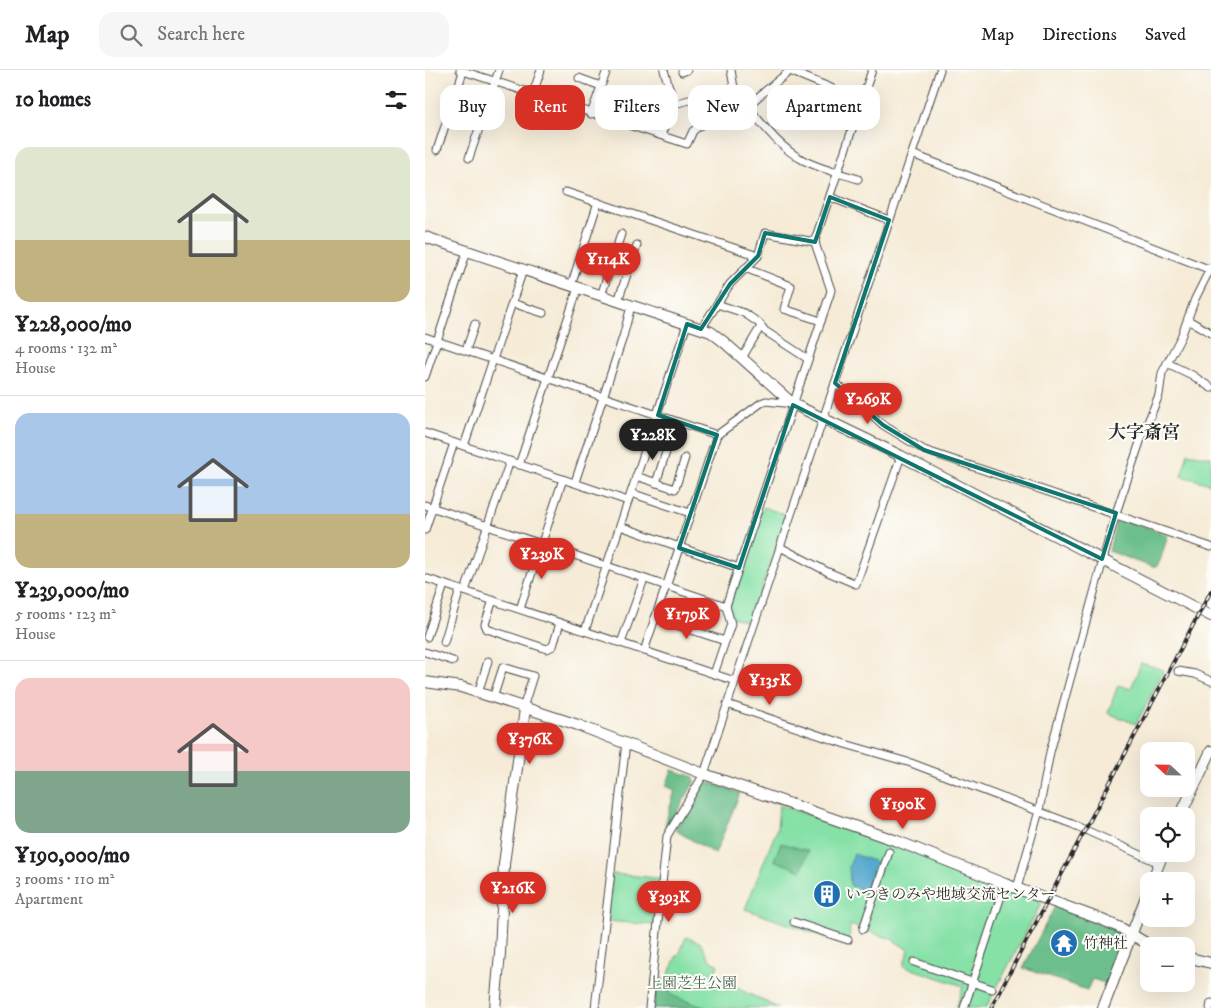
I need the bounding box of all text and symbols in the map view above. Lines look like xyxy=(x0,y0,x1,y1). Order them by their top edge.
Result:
search box xyxy=(99,12,449,57)
text: Map xyxy=(25,20,69,50)
icon: search xyxy=(117,21,145,49)
text: Search here xyxy=(157,23,245,46)
text: Map xyxy=(981,24,1014,46)
text: Directions xyxy=(1042,24,1117,46)
text: Saved xyxy=(1145,24,1186,46)
chip: Buy xyxy=(440,85,505,130)
chip: Rent xyxy=(515,85,585,130)
chip: Filters xyxy=(595,85,678,130)
chip: New xyxy=(688,85,757,130)
chip: Apartment xyxy=(767,85,880,130)
icon: filters xyxy=(382,86,410,114)
text: 10 homes xyxy=(15,87,91,113)
icon: home xyxy=(168,180,258,270)
pin: ¥114K xyxy=(573,242,643,285)
text: ¥114K xyxy=(587,249,629,269)
text: ¥228,000/mo xyxy=(15,312,131,338)
text: 4 rooms · 132 m² xyxy=(15,338,117,358)
text: House xyxy=(15,358,56,378)
pin: ¥269K xyxy=(833,382,903,425)
text: ¥269K xyxy=(845,389,891,409)
pin: ¥228K xyxy=(618,418,688,461)
district label: 大字斎宮 xyxy=(1108,422,1180,444)
text: ¥228K xyxy=(630,425,676,445)
icon: home xyxy=(168,445,258,535)
pin: ¥239K xyxy=(507,538,577,580)
text: ¥239K xyxy=(520,544,564,564)
text: ¥239,000/mo xyxy=(15,578,129,604)
pin: ¥179K xyxy=(652,598,722,640)
text: 5 rooms · 123 m² xyxy=(15,604,116,624)
text: ¥179K xyxy=(665,604,709,624)
text: House xyxy=(15,624,56,644)
pin: ¥135K xyxy=(735,664,805,706)
text: ¥135K xyxy=(749,670,791,690)
icon: home xyxy=(168,710,258,800)
pin: ¥376K xyxy=(495,722,565,765)
text: ¥376K xyxy=(508,729,552,749)
north arrow xyxy=(1140,742,1195,798)
map controls xyxy=(1140,742,1195,992)
pin: ¥190K xyxy=(868,788,938,830)
text: ¥190K xyxy=(881,794,925,814)
button: locate xyxy=(1140,807,1195,862)
text: ¥190,000/mo xyxy=(15,843,130,869)
text: 3 rooms · 110 m² xyxy=(15,869,114,889)
pin: ¥216K xyxy=(478,872,548,914)
button: + xyxy=(1140,872,1195,927)
text: ¥216K xyxy=(491,878,535,898)
building icon: いつきのみや地域交流センター xyxy=(812,879,842,909)
pin: ¥393K xyxy=(634,880,704,923)
place label: いつきのみや地域交流センター xyxy=(846,885,1055,904)
text: ¥393K xyxy=(648,887,690,907)
text: Apartment xyxy=(15,889,83,909)
temple icon: 竹神社 xyxy=(1049,928,1079,958)
place label: 竹神社 xyxy=(1083,934,1128,953)
button: − xyxy=(1140,937,1195,992)
park label: 上園芝生公園 xyxy=(647,974,737,993)

